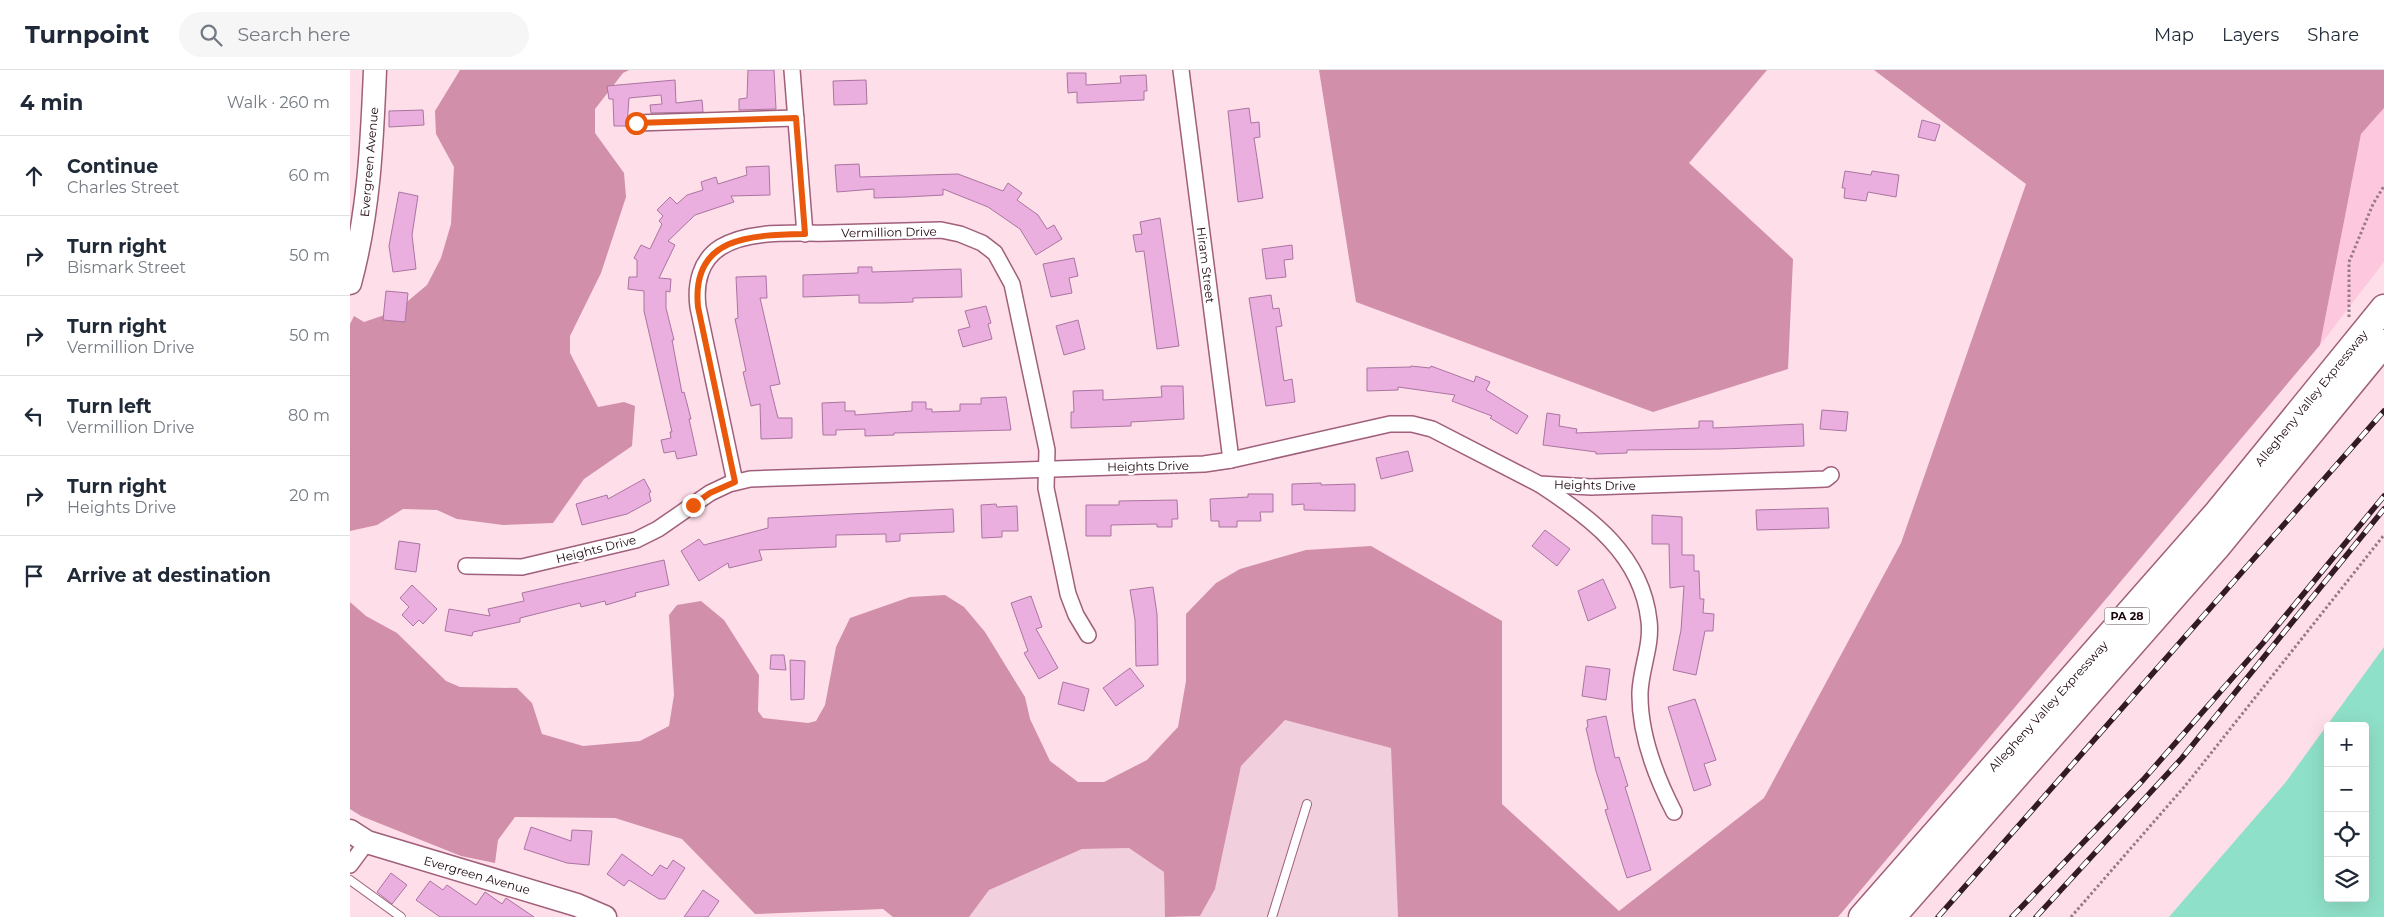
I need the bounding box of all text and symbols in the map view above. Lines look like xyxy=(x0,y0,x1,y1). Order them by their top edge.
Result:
search box xyxy=(179,12,529,57)
text: Turnpoint xyxy=(25,20,149,49)
icon: search xyxy=(197,21,225,49)
text: Search here xyxy=(237,23,350,46)
text: Map xyxy=(2154,24,2194,46)
text: Layers xyxy=(2222,24,2279,46)
text: Share xyxy=(2307,24,2359,46)
text: 4 min xyxy=(20,90,83,115)
text: Walk · 260 m xyxy=(227,93,330,112)
street label: Evergreen Avenue xyxy=(357,107,381,217)
route start xyxy=(625,112,648,135)
text: Continue xyxy=(67,155,158,178)
icon: ahead xyxy=(20,162,48,190)
text: 60 m xyxy=(288,166,330,185)
text: Charles Street xyxy=(67,178,179,197)
street label: Vermillion Drive xyxy=(841,224,937,240)
street label: Hiram Street xyxy=(1194,226,1218,304)
text: Turn right xyxy=(67,235,167,258)
icon: right xyxy=(20,242,48,270)
text: 50 m xyxy=(289,246,330,265)
text: Bismark Street xyxy=(67,258,186,277)
text: Turn right xyxy=(67,315,167,338)
icon: right xyxy=(20,322,48,350)
text: 50 m xyxy=(289,326,330,345)
street label: Allegheny Valley Expressway xyxy=(2251,326,2371,469)
text: Vermillion Drive xyxy=(67,338,194,357)
text: Turn left xyxy=(67,395,152,418)
icon: left xyxy=(20,402,48,430)
text: 80 m xyxy=(288,406,330,425)
text: Vermillion Drive xyxy=(67,418,194,437)
street label: Heights Drive xyxy=(1107,458,1189,474)
text: Turn right xyxy=(67,475,167,498)
street label: Heights Drive xyxy=(1554,477,1636,493)
icon: right xyxy=(20,482,48,510)
text: 20 m xyxy=(289,486,330,505)
route end xyxy=(682,494,705,517)
text: Heights Drive xyxy=(67,498,176,517)
street label: Heights Drive xyxy=(554,532,638,566)
icon: arrive xyxy=(20,562,48,590)
text: Arrive at destination xyxy=(67,564,271,587)
road number: PA 28 xyxy=(2104,608,2150,624)
street label: Allegheny Valley Expressway xyxy=(1985,637,2111,775)
map controls xyxy=(2324,722,2369,902)
button: + xyxy=(2324,722,2369,767)
button: − xyxy=(2324,767,2369,812)
button: locate xyxy=(2324,812,2369,857)
street label: Evergreen Avenue xyxy=(422,853,532,897)
button: layers xyxy=(2324,857,2369,902)

